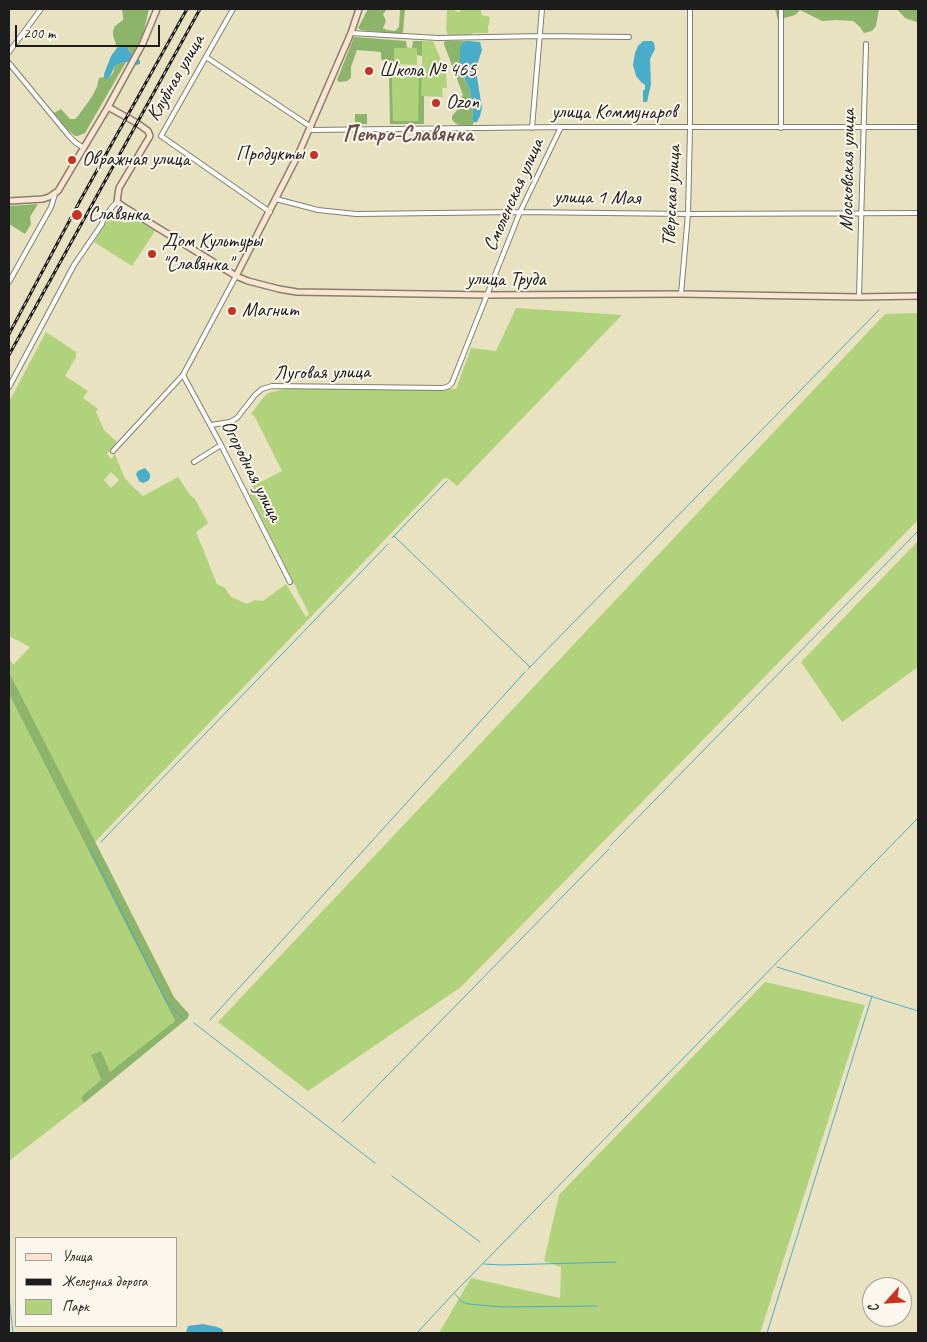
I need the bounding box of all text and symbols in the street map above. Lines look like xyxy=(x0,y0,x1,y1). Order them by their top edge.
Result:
scale bar xyxy=(18,15,162,47)
text: 200 m xyxy=(23,24,55,43)
street label: Клубная улица xyxy=(142,31,210,125)
place label: Школа № 465 xyxy=(379,59,476,83)
marker: Школа № 465 xyxy=(363,65,375,77)
place label: Ozon xyxy=(446,91,479,115)
marker: Ozon xyxy=(430,97,442,109)
street label: улица Коммунаров xyxy=(551,101,677,125)
street label: Московская улица xyxy=(835,109,861,231)
district label: Петро-Славянка xyxy=(343,122,473,148)
street label: Смоленская улица xyxy=(479,135,549,255)
place label: Продукты xyxy=(236,143,304,167)
street label: Тверская улица xyxy=(657,145,687,247)
place label: Овражная улица xyxy=(82,148,190,172)
marker: Продукты xyxy=(308,149,320,161)
marker: Овражная улица xyxy=(66,154,78,166)
street label: улица 1 Мая xyxy=(554,185,640,211)
place label: Славянка xyxy=(88,203,149,227)
marker: Славянка xyxy=(70,208,84,222)
place label: Дом Культуры "Славянка" xyxy=(162,230,262,277)
marker: Дом Культуры "Славянка" xyxy=(146,248,158,260)
street label: улица Труда xyxy=(467,268,545,292)
place label: Магнит xyxy=(242,299,299,323)
marker: Магнит xyxy=(226,305,238,317)
street label: Луговая улица xyxy=(274,360,370,386)
street label: Огородная улица xyxy=(215,416,287,526)
legend xyxy=(15,1237,178,1327)
text: Улица xyxy=(62,1247,92,1266)
text: Железная дорога xyxy=(62,1272,147,1291)
north arrow xyxy=(862,1277,912,1327)
text: Парк xyxy=(62,1297,89,1316)
text: С xyxy=(865,1302,883,1315)

